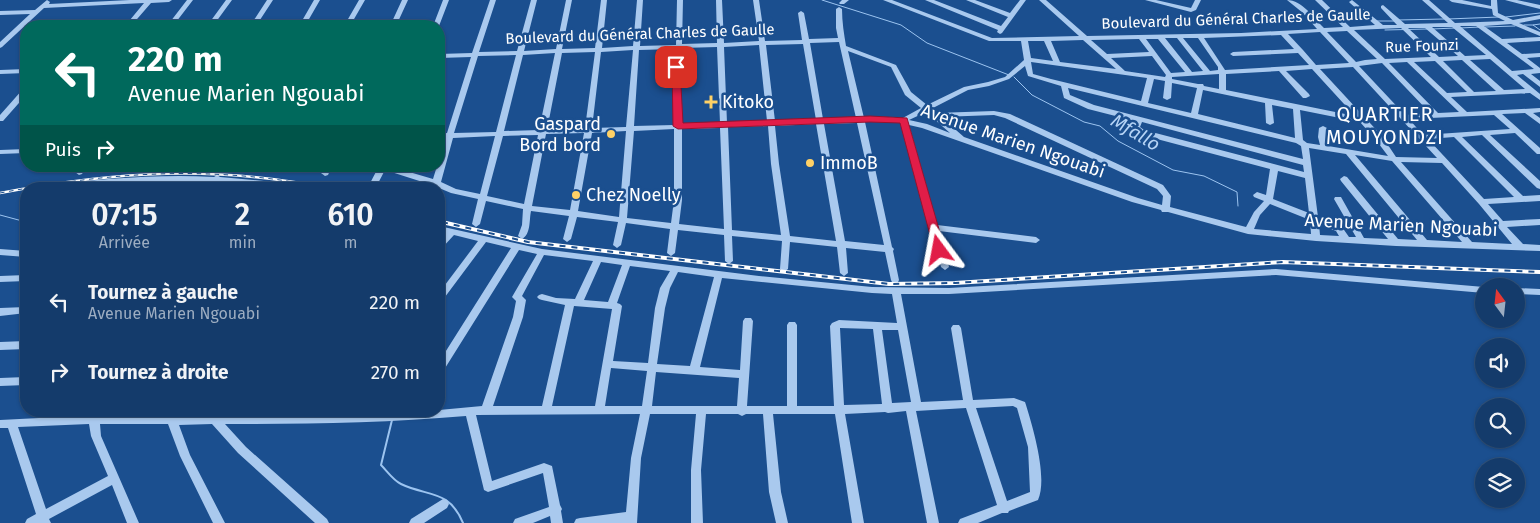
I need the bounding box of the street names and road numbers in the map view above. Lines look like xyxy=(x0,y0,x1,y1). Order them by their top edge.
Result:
street label: Boulevard du Général Charles de Gaulle xyxy=(1101,5,1371,33)
street label: Boulevard du Général Charles de Gaulle xyxy=(505,20,775,48)
street label: Rue Founzi xyxy=(1385,36,1459,56)
street label: Avenue Marien Ngouabi xyxy=(918,99,1108,183)
street label: Avenue Marien Ngouabi xyxy=(1304,209,1498,241)

